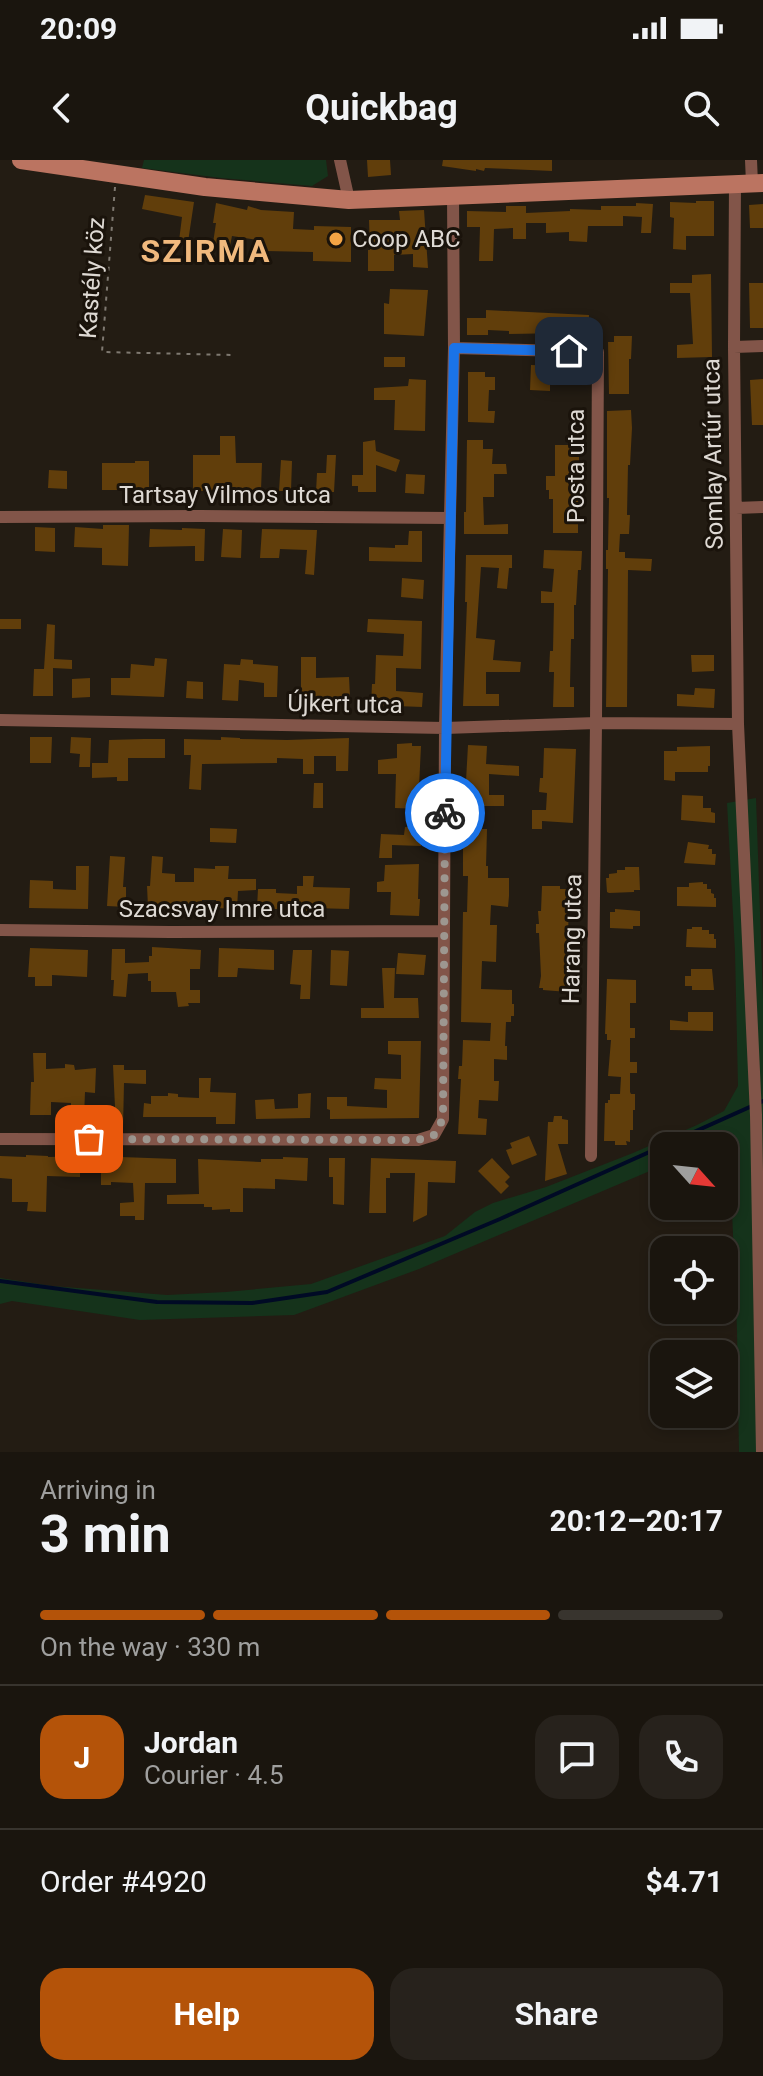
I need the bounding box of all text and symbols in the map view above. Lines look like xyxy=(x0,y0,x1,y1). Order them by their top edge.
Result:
text: 20:09 xyxy=(40,11,117,46)
icon: back xyxy=(40,86,84,130)
icon: search xyxy=(679,86,723,130)
text: Quickbag xyxy=(305,87,458,129)
street label: Kastély köz xyxy=(74,216,110,340)
place label: Coop ABC xyxy=(352,225,461,253)
marker: Coop ABC xyxy=(327,230,345,248)
district label: SZIRMA xyxy=(141,232,271,270)
pin xyxy=(535,317,603,385)
icon: home xyxy=(547,329,591,373)
street label: Somlay Artúr utca xyxy=(697,358,729,550)
street label: Posta utca xyxy=(562,409,590,523)
street label: Tartsay Vilmos utca xyxy=(119,481,331,509)
street label: Újkert utca xyxy=(287,689,403,719)
courier xyxy=(405,773,485,853)
icon: bike xyxy=(423,791,467,835)
street label: Harang utca xyxy=(557,874,587,1004)
street label: Szacsvay Imre utca xyxy=(119,895,325,923)
pin xyxy=(55,1105,123,1173)
icon: bag xyxy=(67,1117,111,1161)
north arrow xyxy=(650,1132,738,1220)
map controls xyxy=(650,1132,738,1428)
button: locate xyxy=(650,1236,738,1324)
button: layers xyxy=(650,1340,738,1428)
text: Arriving in xyxy=(40,1475,156,1505)
text: 20:12–20:17 xyxy=(549,1503,723,1538)
text: 3 min xyxy=(40,1504,171,1565)
text: On the way · 330 m xyxy=(40,1632,260,1662)
button: chat xyxy=(535,1715,619,1799)
button: phone xyxy=(639,1715,723,1799)
text: Jordan xyxy=(144,1725,238,1760)
text: J xyxy=(74,1740,90,1775)
text: Courier · 4.5 xyxy=(144,1760,284,1790)
text: Order #4920 xyxy=(40,1864,207,1899)
text: $4.71 xyxy=(645,1864,723,1899)
button: Help xyxy=(40,1968,374,2060)
button: Share xyxy=(390,1968,723,2060)

